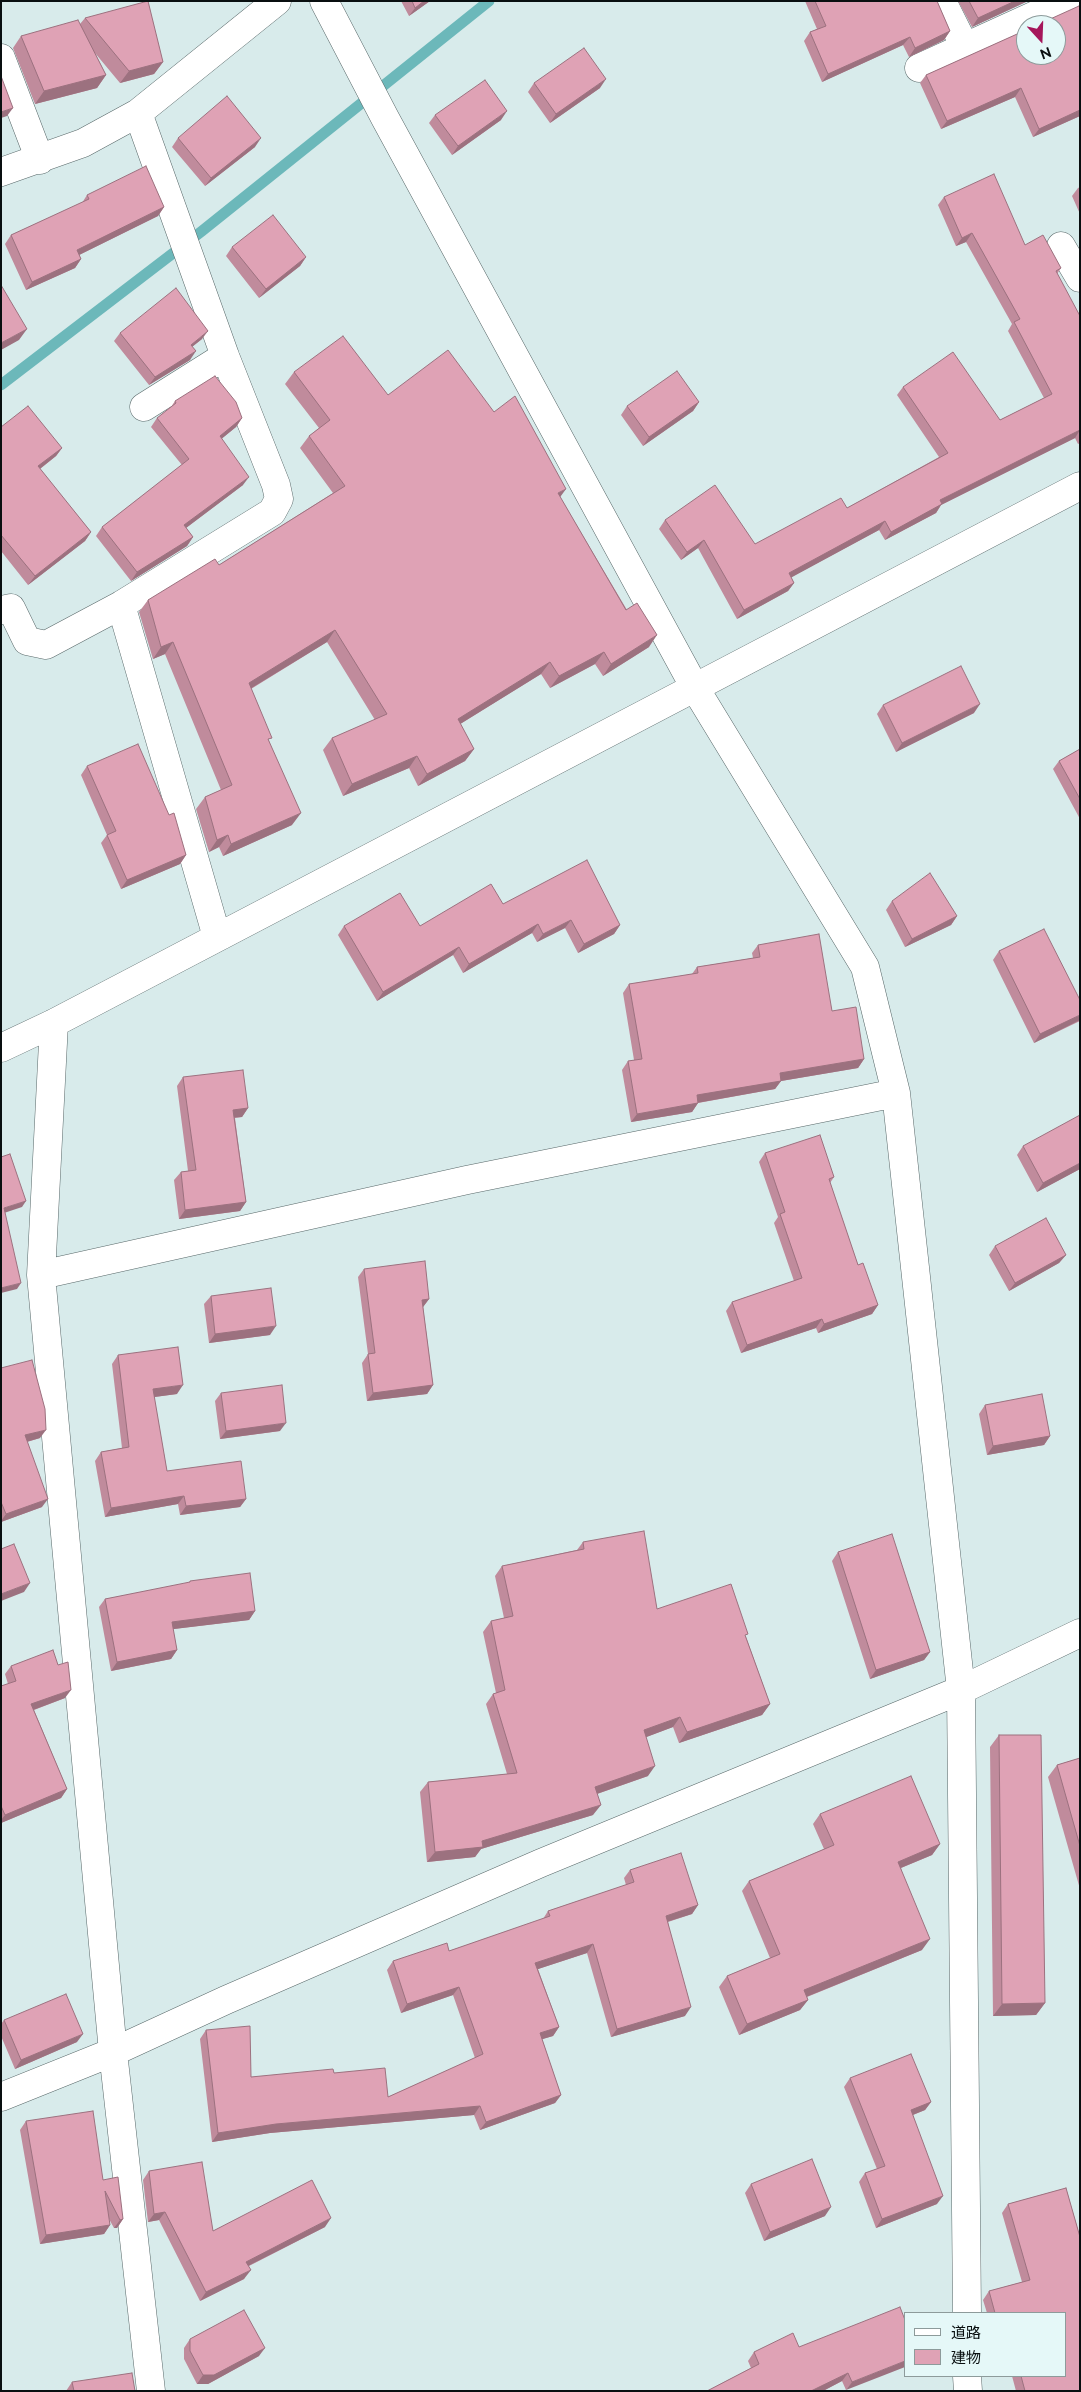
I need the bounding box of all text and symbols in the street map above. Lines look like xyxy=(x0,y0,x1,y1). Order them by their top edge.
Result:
north arrow xyxy=(1016,15,1066,65)
text: N xyxy=(1038,44,1054,63)
legend xyxy=(904,2312,1066,2377)
text: 道路 xyxy=(951,2324,981,2342)
text: 建物 xyxy=(951,2349,981,2367)

